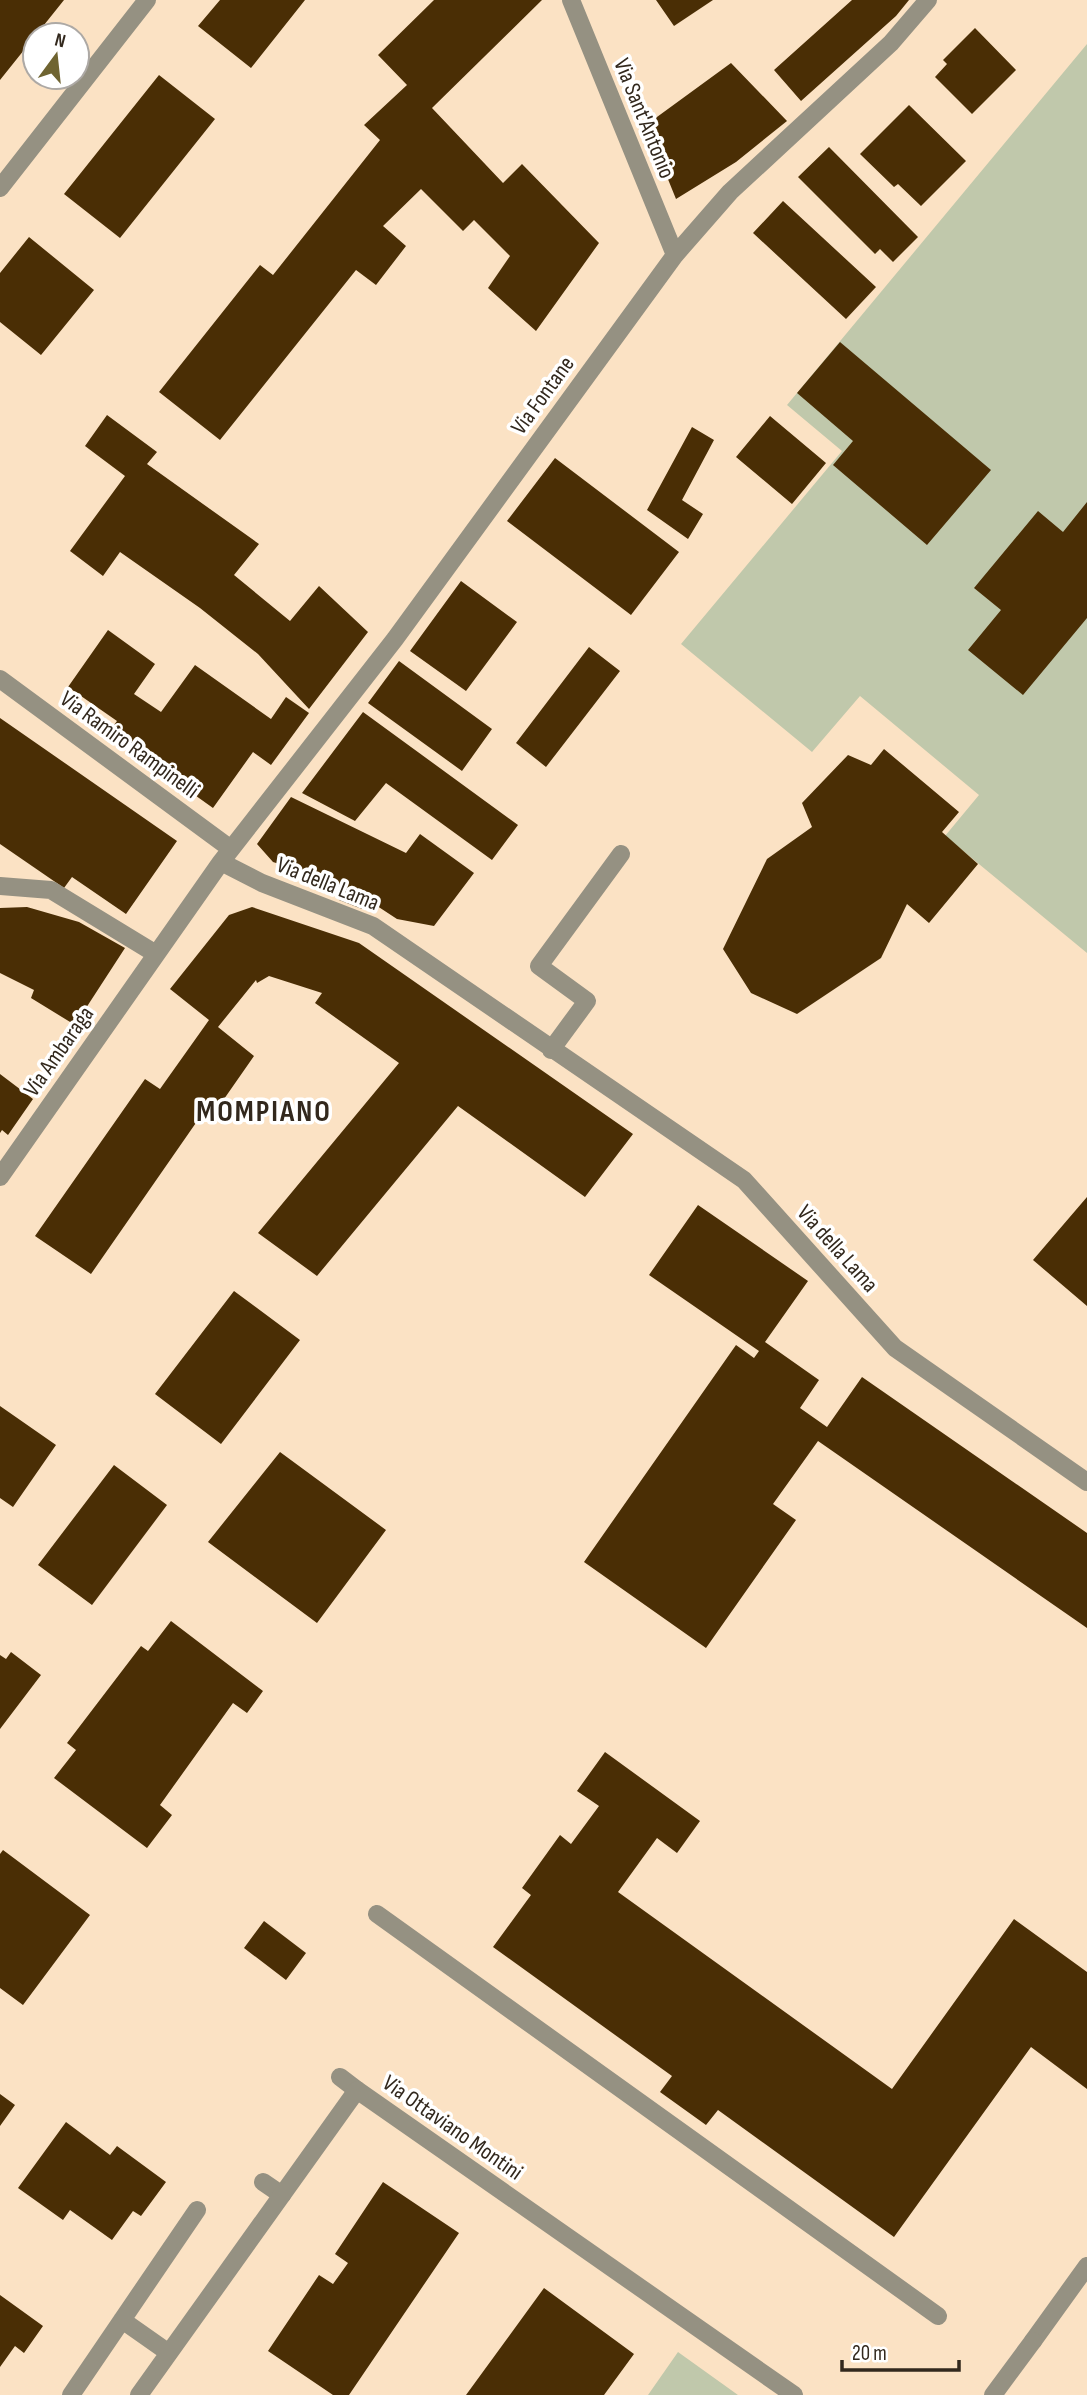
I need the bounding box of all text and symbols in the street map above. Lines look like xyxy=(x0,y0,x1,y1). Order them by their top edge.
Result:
north arrow xyxy=(21,21,91,91)
text: N xyxy=(52,29,68,53)
street label: Via Sant'Antonio xyxy=(607,54,681,182)
street label: Via Fontane xyxy=(505,351,581,440)
street label: Via Ramiro Rampinelli xyxy=(54,685,204,805)
street label: Via della Lama xyxy=(272,851,383,917)
street label: Via Ambaraga xyxy=(18,1001,100,1102)
district label: MOMPIANO xyxy=(196,1094,332,1130)
street label: Via della Lama xyxy=(791,1199,884,1298)
street label: Via Ottaviano Montini xyxy=(377,2069,528,2187)
scale bar xyxy=(842,2328,959,2372)
text: 20 m xyxy=(852,2341,887,2366)

